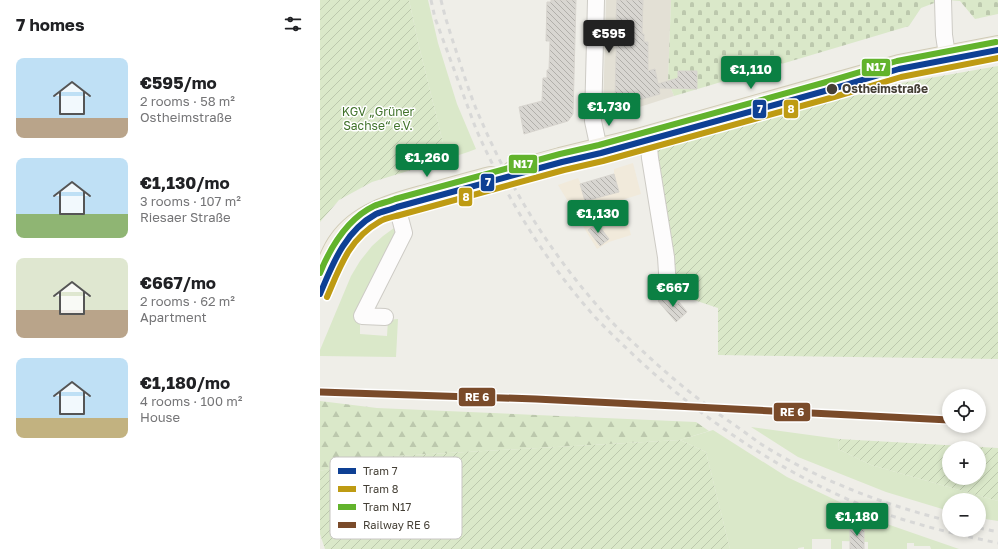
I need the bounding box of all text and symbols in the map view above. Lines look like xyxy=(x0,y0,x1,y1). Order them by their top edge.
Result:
icon: filters xyxy=(282,13,304,35)
text: 7 homes xyxy=(16,14,84,35)
pin: €595 xyxy=(585,20,633,54)
text: €595 xyxy=(592,25,626,41)
pin: €1,110 xyxy=(718,56,784,90)
line badge: N17 xyxy=(861,58,891,77)
text: N17 xyxy=(866,60,886,73)
text: €1,110 xyxy=(730,61,772,77)
text: €595/mo xyxy=(140,72,217,93)
icon: home xyxy=(48,74,96,122)
place label: Ostheimstraße xyxy=(842,81,928,96)
marker: Ostheimstraße xyxy=(825,82,839,96)
text: 2 rooms · 58 m² xyxy=(140,93,235,109)
pin: €1,730 xyxy=(576,93,642,127)
text: €1,730 xyxy=(587,98,631,114)
line badge: 7 xyxy=(752,99,767,119)
line badge: 8 xyxy=(783,99,799,119)
text: 7 xyxy=(757,102,763,115)
text: 8 xyxy=(787,102,795,115)
park label: KGV „Grüner Sachse“ e.V. xyxy=(342,104,414,133)
text: Ostheimstraße xyxy=(140,109,232,125)
pin: €1,260 xyxy=(394,144,460,178)
text: €1,260 xyxy=(405,149,449,165)
line badge: N17 xyxy=(508,154,538,174)
text: N17 xyxy=(513,157,533,170)
text: €1,130/mo xyxy=(140,172,230,193)
line badge: 7 xyxy=(480,173,495,192)
icon: home xyxy=(48,174,96,222)
text: 7 xyxy=(485,175,491,188)
line badge: 8 xyxy=(458,187,473,207)
text: 8 xyxy=(462,190,470,203)
text: 3 rooms · 107 m² xyxy=(140,193,241,209)
pin: €1,130 xyxy=(565,200,631,234)
text: €1,130 xyxy=(576,205,620,221)
text: Riesaer Straße xyxy=(140,209,231,225)
text: €667/mo xyxy=(140,272,216,293)
icon: home xyxy=(48,274,96,322)
pin: €667 xyxy=(649,274,697,308)
text: €667 xyxy=(657,279,689,295)
text: 2 rooms · 62 m² xyxy=(140,293,235,309)
text: Apartment xyxy=(140,309,207,325)
text: €1,180/mo xyxy=(140,372,230,393)
icon: home xyxy=(48,374,96,422)
line badge: RE 6 xyxy=(458,387,496,407)
map controls xyxy=(942,389,986,537)
button: locate xyxy=(942,389,986,433)
text: RE 6 xyxy=(465,390,489,403)
text: 4 rooms · 100 m² xyxy=(140,393,242,409)
line badge: RE 6 xyxy=(773,402,811,422)
text: RE 6 xyxy=(780,405,804,418)
text: House xyxy=(140,409,180,425)
button: + xyxy=(942,441,986,485)
legend xyxy=(330,457,462,539)
text: Tram 7 xyxy=(363,464,398,477)
text: Tram 8 xyxy=(363,482,399,495)
button: − xyxy=(942,493,986,537)
text: Tram N17 xyxy=(363,500,411,513)
pin: €1,180 xyxy=(824,503,890,537)
text: €1,180 xyxy=(835,508,879,524)
text: Railway RE 6 xyxy=(363,518,430,531)

